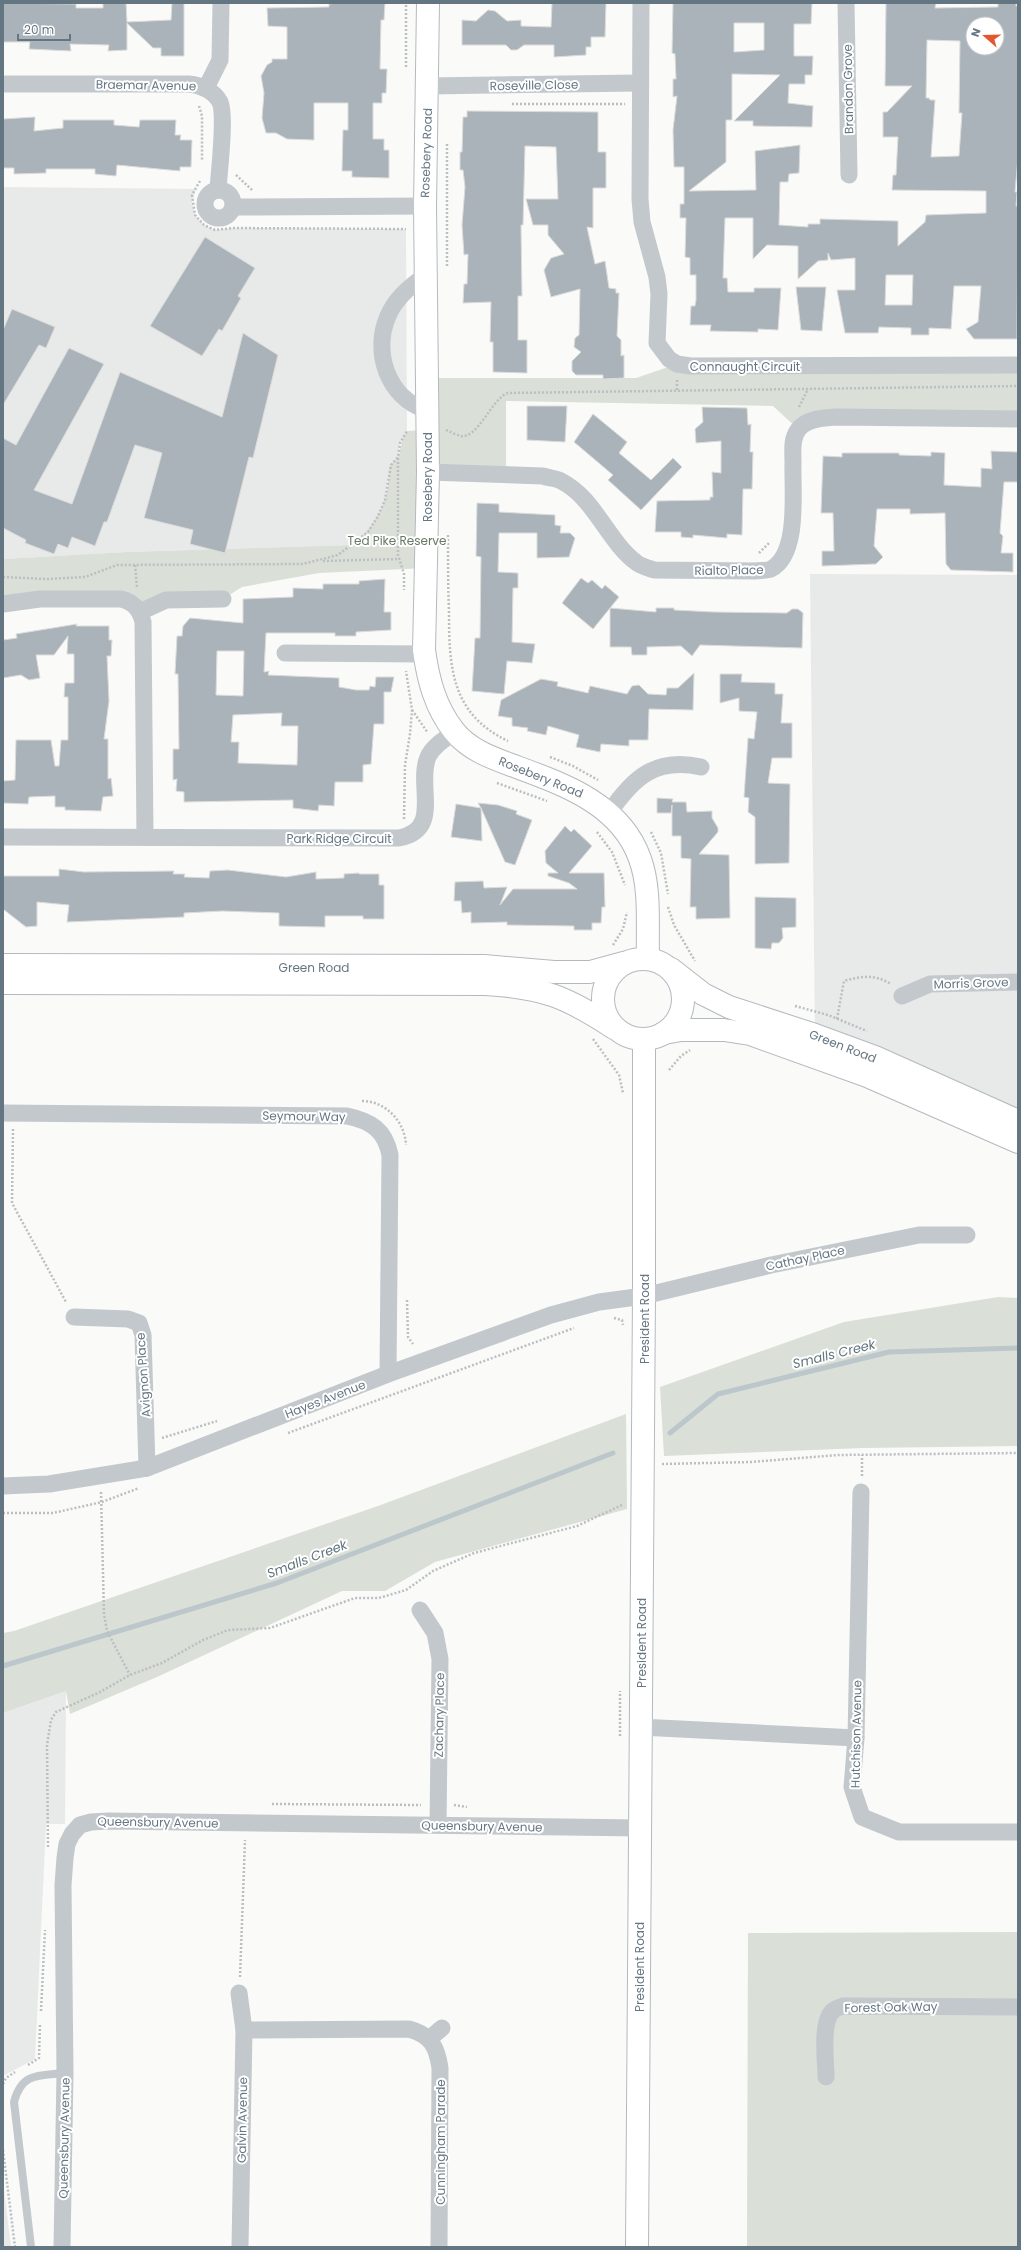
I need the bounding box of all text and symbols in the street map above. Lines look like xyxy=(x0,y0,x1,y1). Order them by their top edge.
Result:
scale bar xyxy=(18,16,70,42)
north arrow xyxy=(965,16,1005,56)
text: 20 m xyxy=(24,21,54,38)
text: N xyxy=(967,26,985,39)
street label: Brandon Grove xyxy=(839,44,857,134)
street label: Braemar Avenue xyxy=(96,76,196,94)
street label: Roseville Close xyxy=(490,76,578,94)
street label: Rosebery Road xyxy=(416,108,436,198)
street label: Connaught Circuit xyxy=(690,358,800,375)
street label: Rosebery Road xyxy=(419,432,436,522)
park label: Ted Pike Reserve xyxy=(347,532,447,549)
street label: Rialto Place xyxy=(694,561,764,579)
street label: Rosebery Road xyxy=(496,752,586,802)
street label: Park Ridge Circuit xyxy=(286,830,392,847)
street label: Green Road xyxy=(279,959,349,976)
street label: Morris Grove xyxy=(933,973,1009,993)
street label: Green Road xyxy=(807,1025,879,1067)
street label: Seymour Way xyxy=(262,1107,346,1125)
street label: Cathay Place xyxy=(764,1241,846,1275)
street label: President Road xyxy=(636,1274,653,1364)
street label: Avignon Place xyxy=(132,1332,154,1418)
water label: Smalls Creek xyxy=(791,1334,879,1373)
street label: Hayes Avenue xyxy=(282,1376,368,1422)
water label: Smalls Creek xyxy=(264,1535,351,1583)
street label: President Road xyxy=(633,1598,650,1688)
street label: Zachary Place xyxy=(430,1672,448,1758)
street label: Hutchison Avenue xyxy=(847,1680,865,1788)
street label: Queensbury Avenue xyxy=(97,1812,219,1832)
street label: Queensbury Avenue xyxy=(421,1816,543,1836)
street label: President Road xyxy=(631,1922,648,2012)
street label: Forest Oak Way xyxy=(844,1998,938,2016)
street label: Queensbury Avenue xyxy=(54,2077,74,2199)
street label: Galvin Avenue xyxy=(233,2077,251,2163)
street label: Cunningham Parade xyxy=(432,2079,449,2205)

